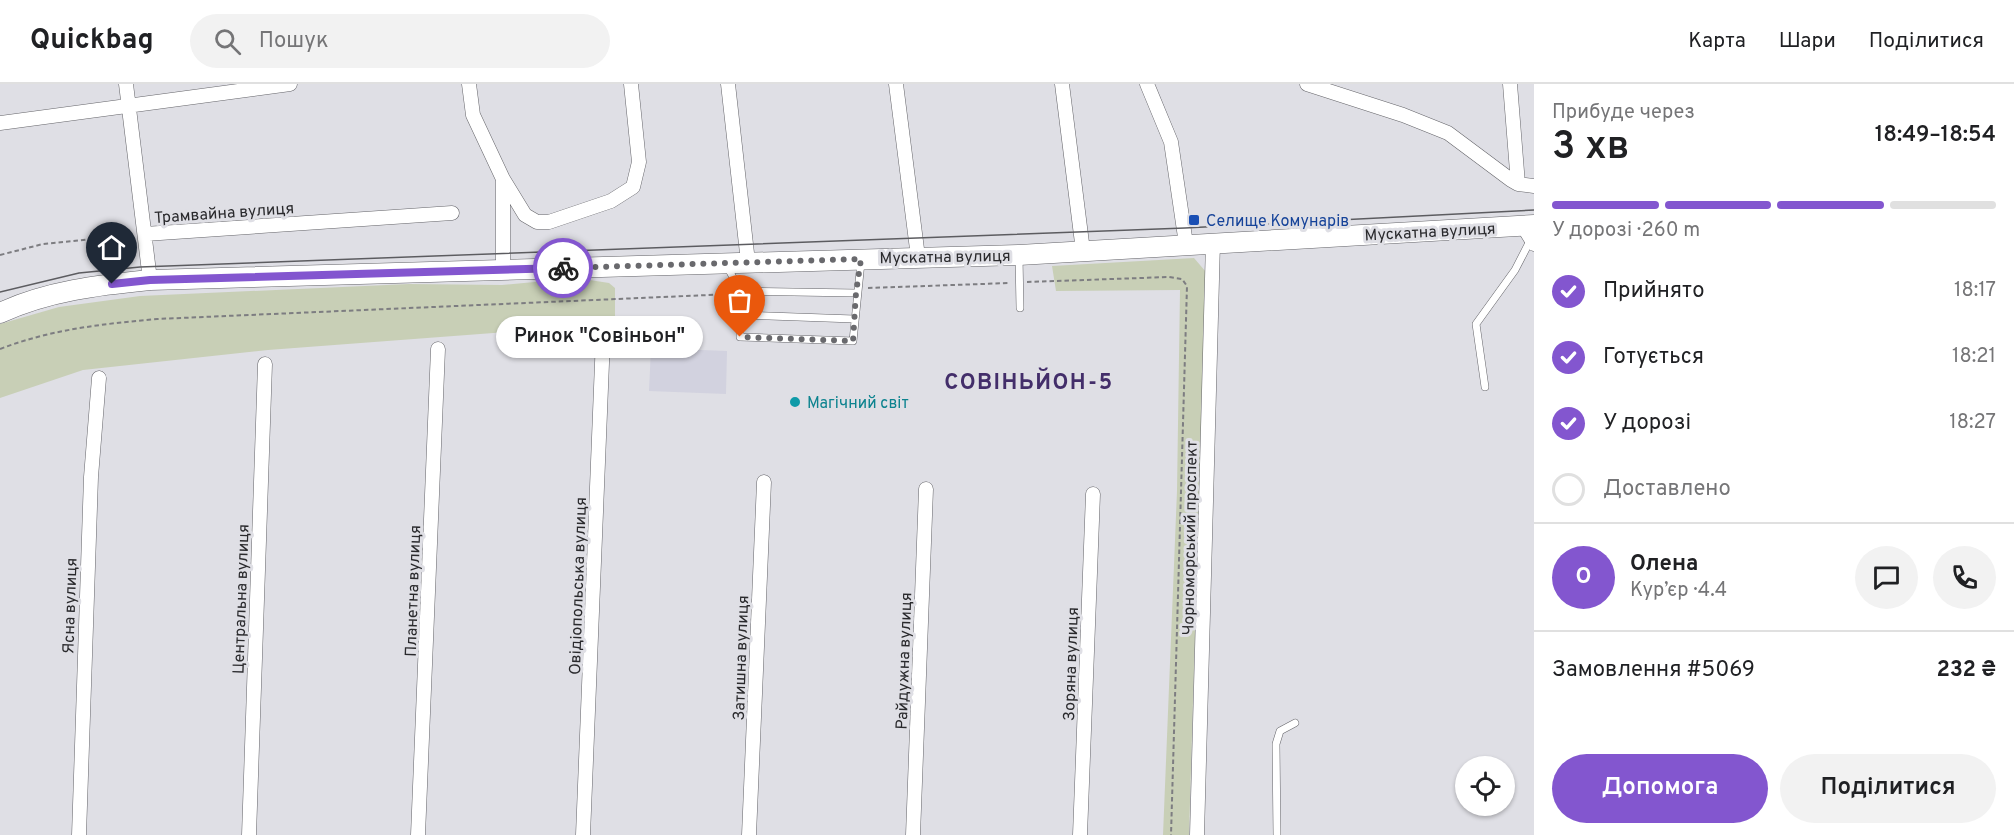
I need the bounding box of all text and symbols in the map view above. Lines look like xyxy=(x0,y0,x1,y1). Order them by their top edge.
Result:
search box xyxy=(190,14,610,68)
text: Quickbag xyxy=(30,23,154,59)
icon: search xyxy=(211,25,244,58)
text: Пошук xyxy=(259,28,329,55)
text: Карта xyxy=(1688,28,1746,55)
text: Шари xyxy=(1779,28,1836,55)
text: Поділитися xyxy=(1869,28,1984,55)
text: Прибуде через xyxy=(1552,100,1695,126)
text: 18:49–18:54 xyxy=(1875,122,1996,149)
text: 3 хв xyxy=(1552,124,1630,173)
street label: Трамвайна вулиця xyxy=(153,199,295,229)
place label: Селище Комунарів xyxy=(1206,212,1349,232)
marker: Селище Комунарів xyxy=(1187,213,1201,227)
text: У дорозі · 260 m xyxy=(1552,218,1700,244)
street label: Мускатна вулиця xyxy=(1364,220,1496,246)
pin xyxy=(86,222,137,284)
icon: home xyxy=(95,231,128,264)
courier xyxy=(533,238,593,298)
street label: Мускатна вулиця xyxy=(879,247,1011,269)
icon: bike xyxy=(547,252,580,285)
pin xyxy=(714,275,765,337)
icon: check xyxy=(1552,275,1585,308)
text: Прийнято xyxy=(1603,278,1704,305)
text: 18:17 xyxy=(1954,278,1996,304)
icon: bag xyxy=(723,284,756,317)
callout: Ринок "Совіньон" xyxy=(497,316,704,358)
text: Ринок "Совіньон" xyxy=(514,324,685,350)
icon: check xyxy=(1552,341,1585,374)
text: Готується xyxy=(1603,344,1704,371)
text: 18:21 xyxy=(1952,344,1996,370)
district label: СОВІНЬЙОН-5 xyxy=(944,367,1114,397)
place label: Магічний світ xyxy=(807,394,909,414)
marker: Магічний світ xyxy=(788,395,802,409)
icon: check xyxy=(1552,407,1585,440)
text: У дорозі xyxy=(1603,410,1691,437)
text: 18:27 xyxy=(1949,410,1996,436)
street label: Чорноморський проспект xyxy=(1179,440,1203,636)
text: Доставлено xyxy=(1603,476,1731,503)
street label: Овідіопольська вулиця xyxy=(566,497,592,675)
street label: Центральна вулиця xyxy=(229,524,255,674)
street label: Планетна вулиця xyxy=(402,525,426,657)
button: chat xyxy=(1855,546,1918,609)
button: phone xyxy=(1933,546,1996,609)
text: Олена xyxy=(1630,551,1698,578)
street label: Ясна вулиця xyxy=(59,558,83,655)
text: О xyxy=(1576,564,1591,591)
text: Кур’єр · 4.4 xyxy=(1630,578,1727,604)
street label: Райдужна вулиця xyxy=(893,592,917,730)
street label: Затишна вулиця xyxy=(730,595,754,721)
street label: Зоряна вулиця xyxy=(1060,607,1084,721)
text: Замовлення #5069 xyxy=(1552,657,1755,684)
text: 232 ₴ xyxy=(1936,657,1996,684)
button: Допомога xyxy=(1552,754,1768,823)
button: Поділитися xyxy=(1780,754,1996,823)
map controls xyxy=(1455,756,1515,816)
button: locate xyxy=(1455,756,1515,816)

